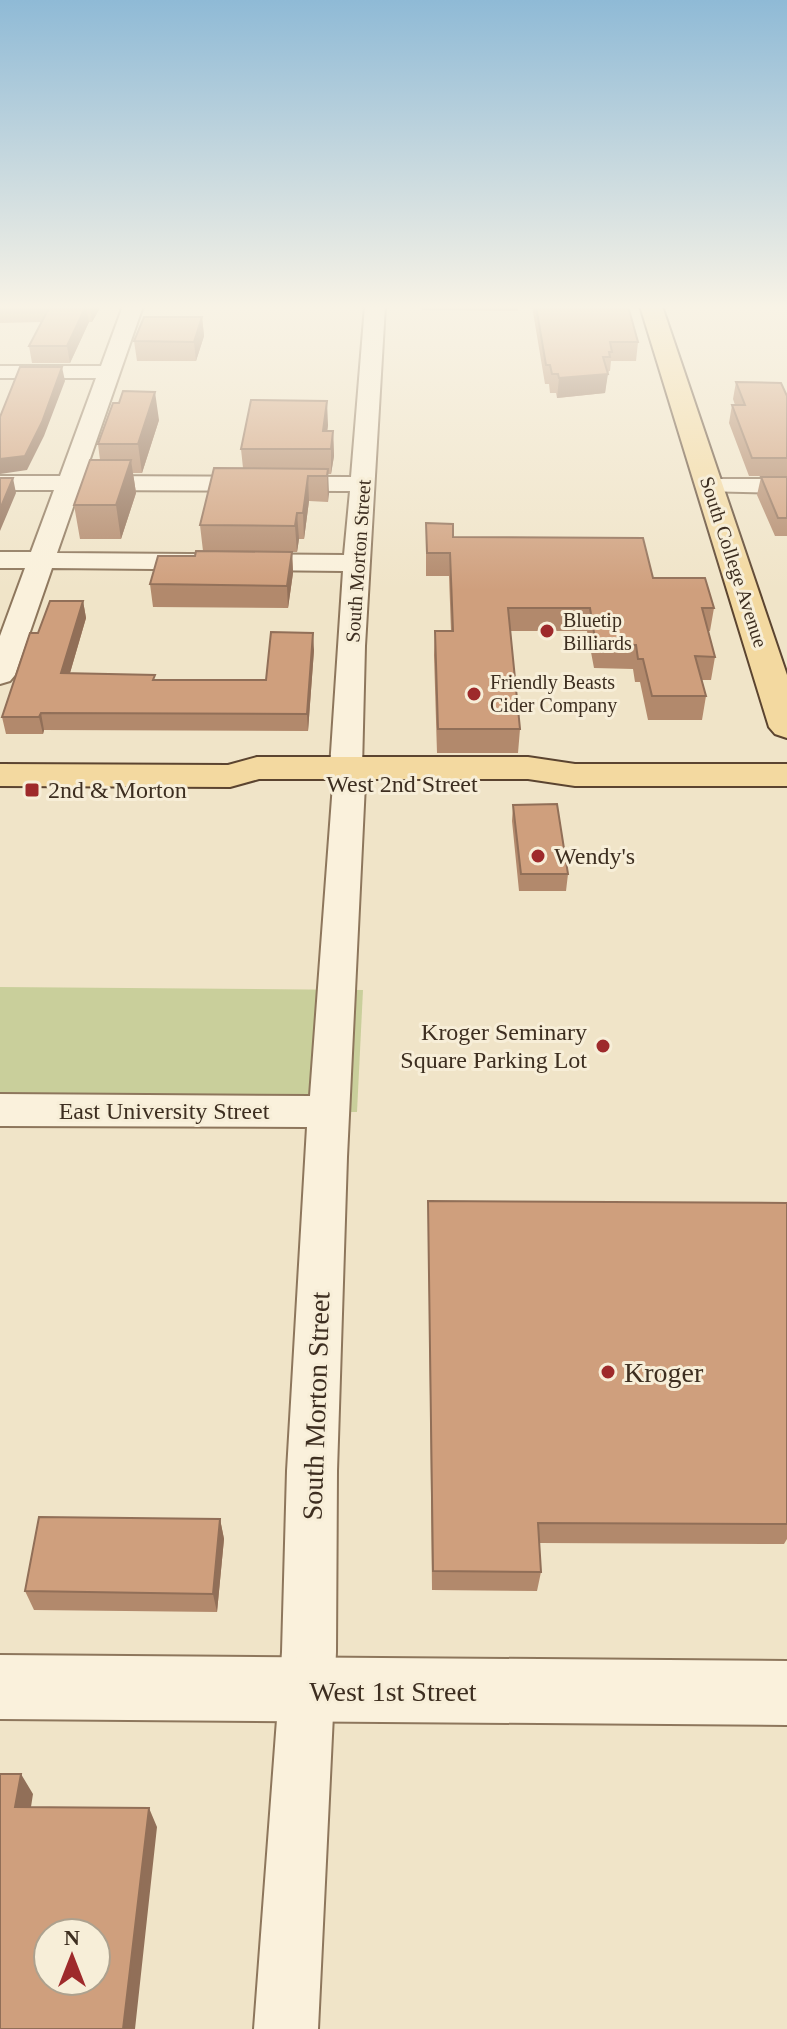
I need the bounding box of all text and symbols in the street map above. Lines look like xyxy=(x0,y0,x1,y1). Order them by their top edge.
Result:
street label: South College Avenue xyxy=(695,474,772,651)
street label: South Morton Street xyxy=(341,478,375,643)
place label: Bluetip Billiards xyxy=(563,609,632,654)
marker: Bluetip Billiards xyxy=(538,622,556,640)
place label: Friendly Beasts Cider Company xyxy=(490,671,617,717)
marker: Friendly Beasts Cider Company xyxy=(465,685,483,703)
street label: West 2nd Street xyxy=(326,771,478,797)
place label: 2nd & Morton xyxy=(48,777,187,803)
marker: 2nd & Morton xyxy=(23,781,41,799)
place label: Wendy's xyxy=(554,843,635,869)
marker: Wendy's xyxy=(529,847,547,865)
place label: Kroger Seminary Square Parking Lot xyxy=(400,1019,587,1073)
marker: Kroger Seminary Square Parking Lot xyxy=(594,1037,612,1055)
street label: East University Street xyxy=(59,1098,270,1124)
street label: South Morton Street xyxy=(297,1291,335,1521)
place label: Kroger xyxy=(624,1357,704,1388)
marker: Kroger xyxy=(599,1363,617,1381)
street label: West 1st Street xyxy=(309,1676,477,1707)
north arrow xyxy=(32,1917,112,1997)
text: N xyxy=(64,1925,80,1950)

